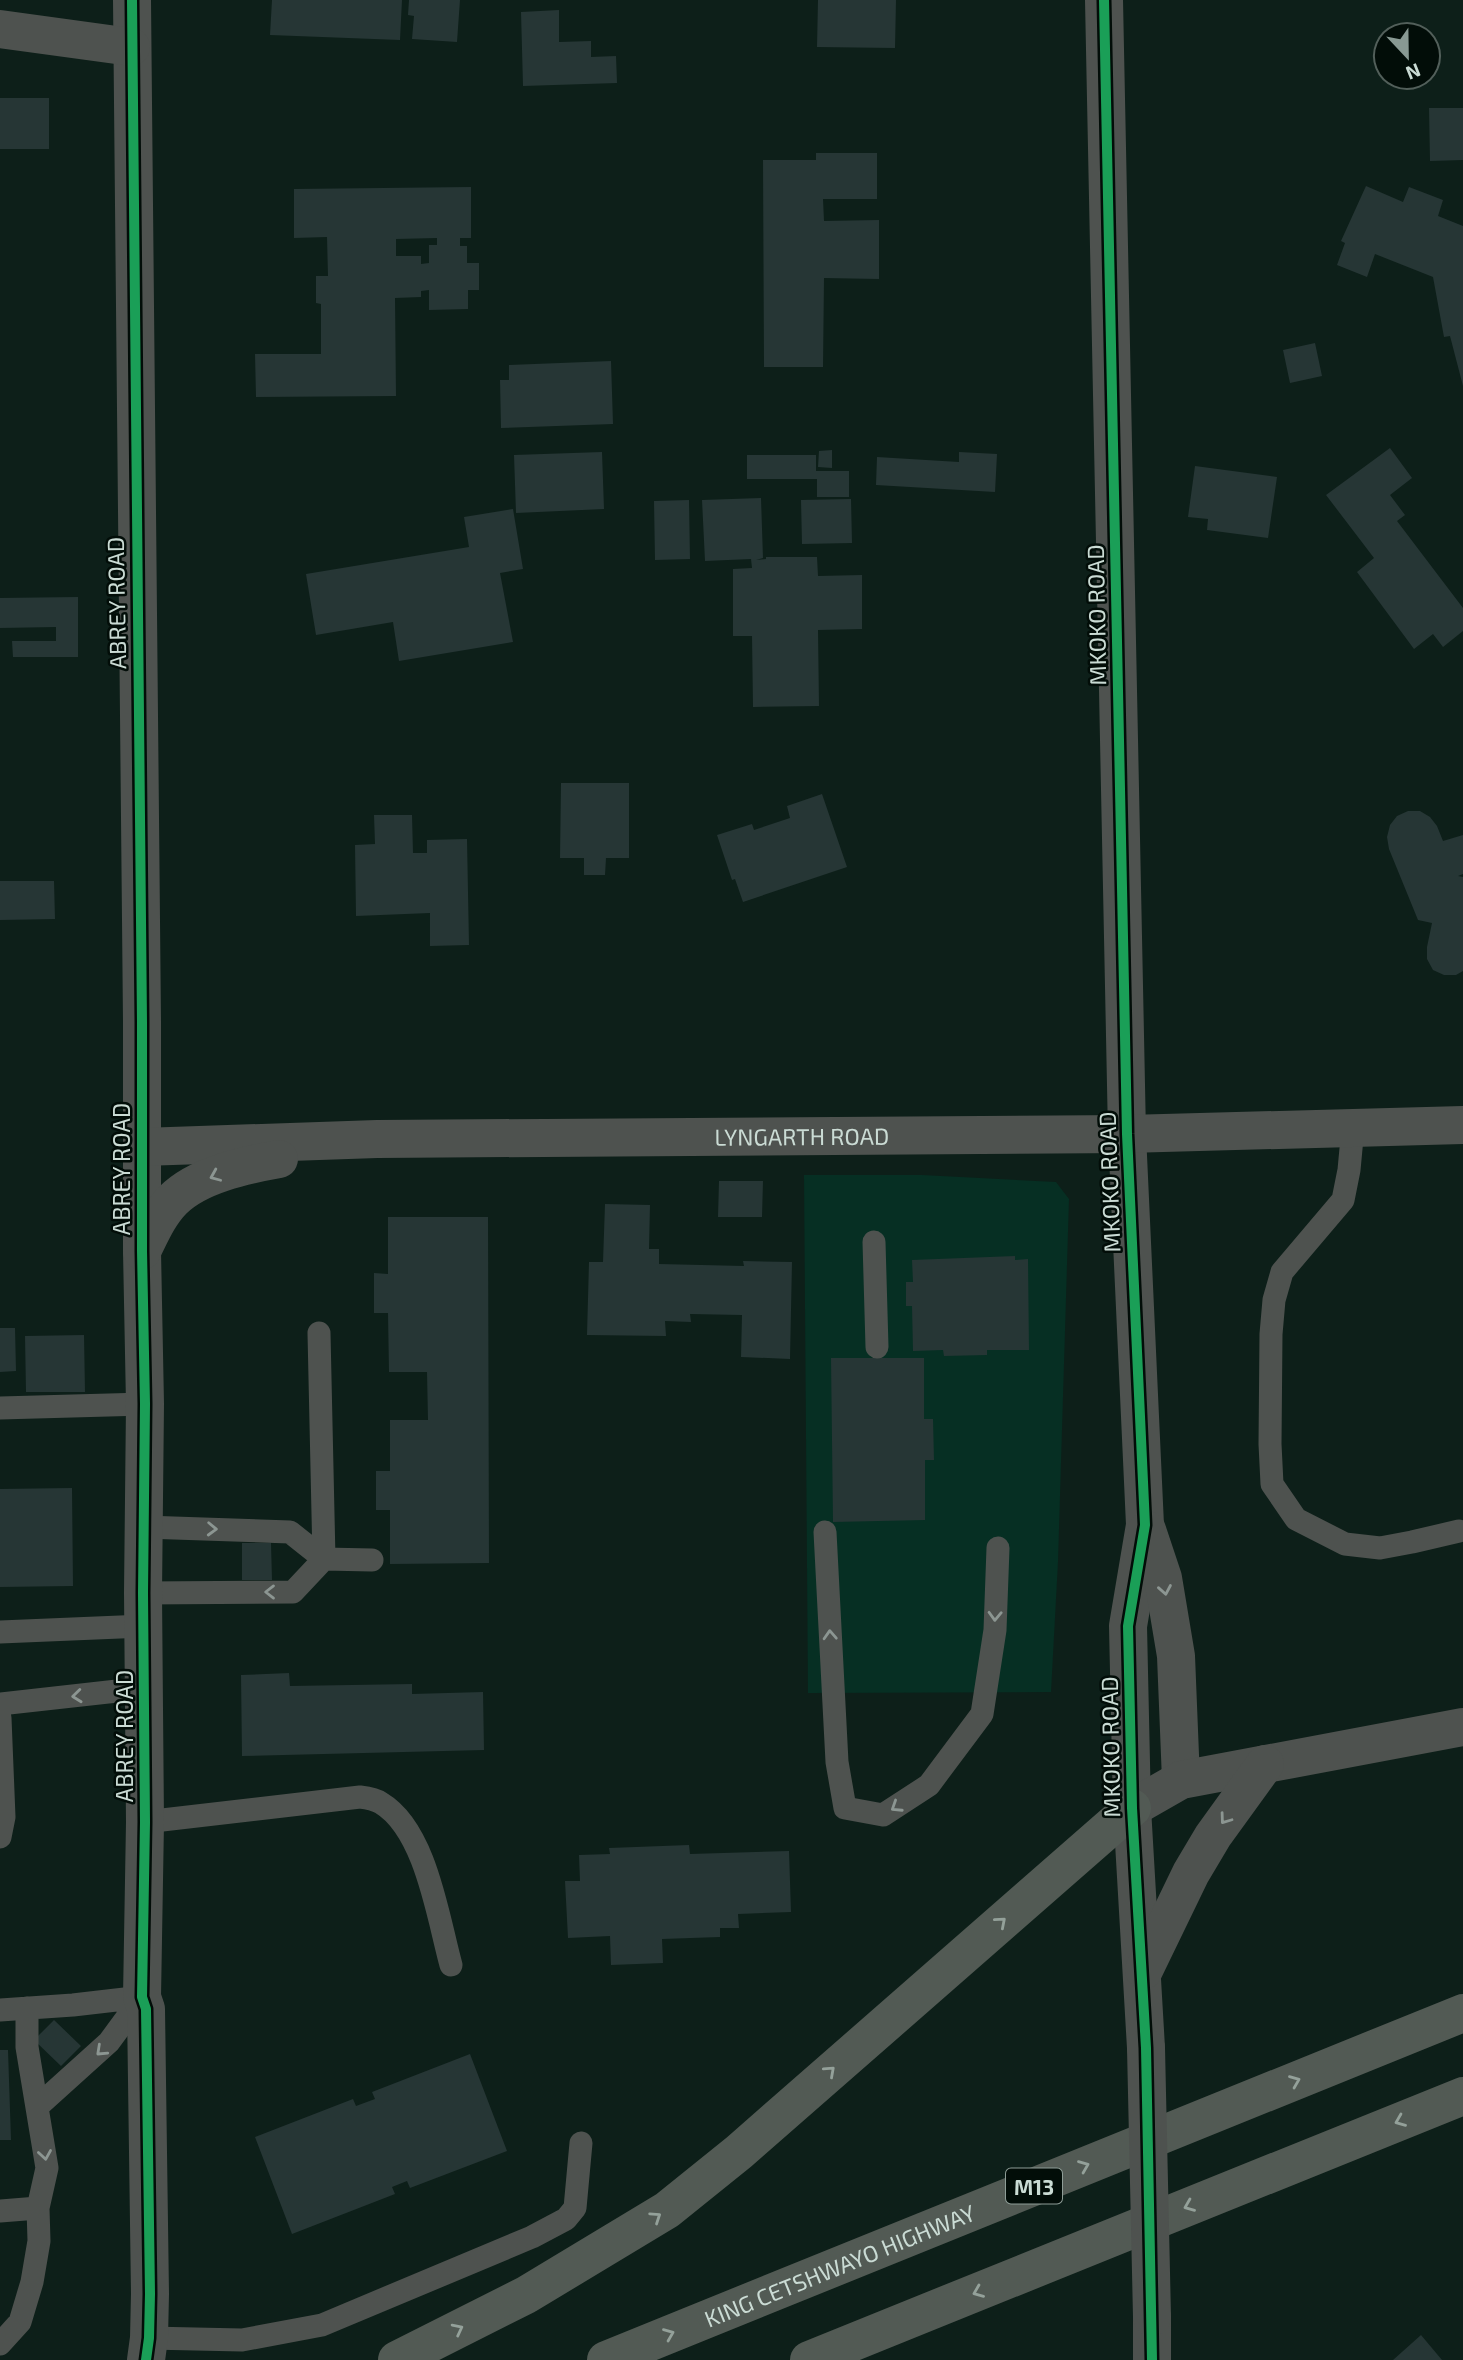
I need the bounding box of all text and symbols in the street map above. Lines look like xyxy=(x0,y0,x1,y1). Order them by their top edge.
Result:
north arrow xyxy=(1372,21,1442,91)
text: N xyxy=(1403,59,1424,85)
street label: ABREY ROAD xyxy=(101,537,131,669)
street label: MKOKO ROAD xyxy=(1081,544,1111,686)
street label: ABREY ROAD xyxy=(107,1103,135,1235)
street label: MKOKO ROAD xyxy=(1093,1111,1125,1253)
street label: LYNGARTH ROAD xyxy=(714,1122,889,1151)
one-way arrow xyxy=(210,1168,222,1182)
one-way arrow xyxy=(207,1522,218,1537)
one-way arrow xyxy=(265,1584,275,1600)
one-way arrow xyxy=(1157,1584,1172,1596)
one-way arrow xyxy=(988,1611,1003,1622)
one-way arrow xyxy=(823,1629,838,1640)
street label: ABREY ROAD xyxy=(110,1670,138,1802)
street label: MKOKO ROAD xyxy=(1095,1676,1125,1818)
one-way arrow xyxy=(71,1688,82,1703)
one-way arrow xyxy=(890,1799,903,1812)
one-way arrow xyxy=(1221,1811,1233,1824)
one-way arrow xyxy=(994,1917,1006,1930)
one-way arrow xyxy=(96,2042,109,2055)
one-way arrow xyxy=(822,2067,835,2080)
one-way arrow xyxy=(1288,2075,1300,2089)
one-way arrow xyxy=(1394,2113,1406,2127)
one-way arrow xyxy=(37,2149,52,2160)
one-way arrow xyxy=(1077,2160,1089,2174)
road number: M13 xyxy=(1006,2168,1062,2204)
street label: KING CETSHWAYO HIGHWAY xyxy=(700,2198,979,2333)
one-way arrow xyxy=(1183,2198,1195,2212)
one-way arrow xyxy=(648,2213,661,2226)
one-way arrow xyxy=(972,2283,984,2297)
one-way arrow xyxy=(451,2324,463,2338)
one-way arrow xyxy=(662,2329,674,2343)

